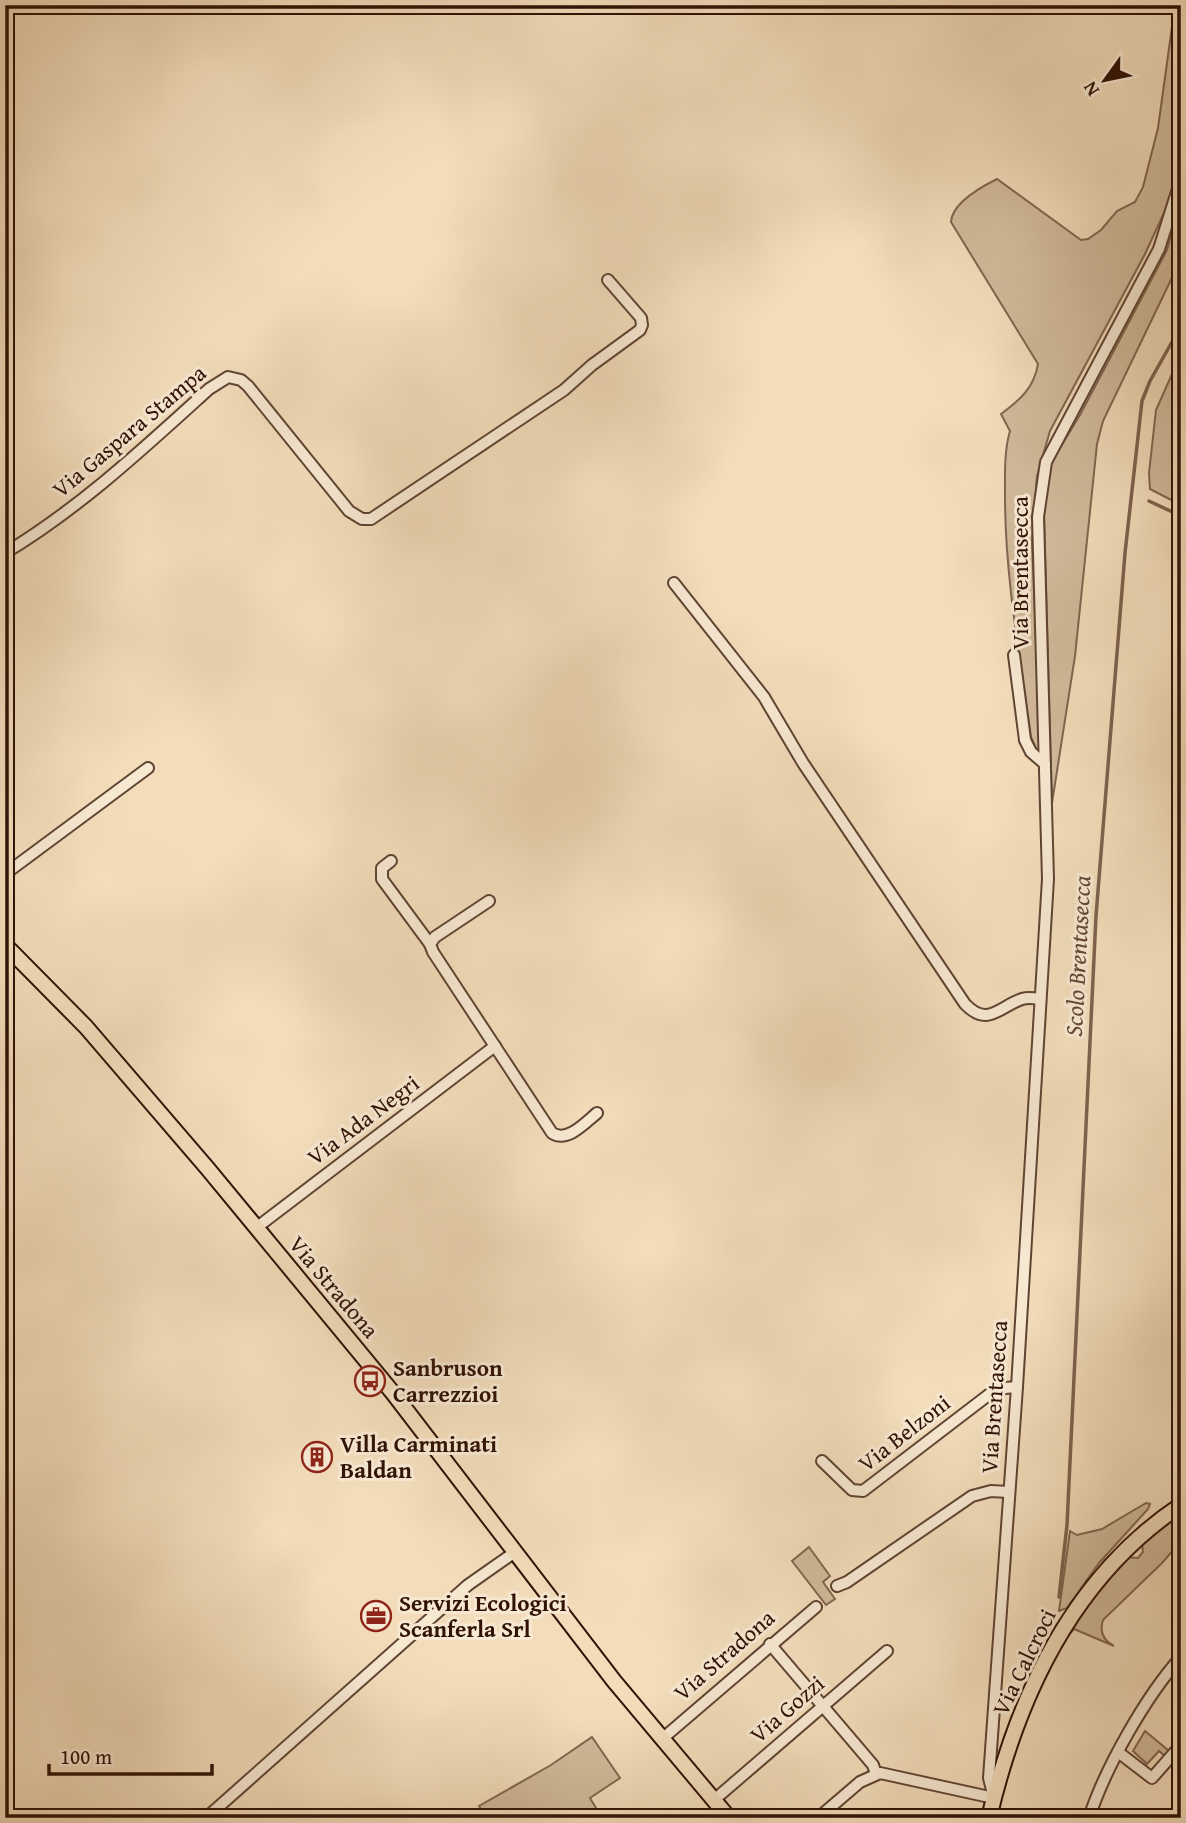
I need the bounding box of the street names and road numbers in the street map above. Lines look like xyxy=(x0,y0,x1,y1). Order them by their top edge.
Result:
street label: Via Gaspara Stampa xyxy=(45,356,213,505)
street label: Via Brentasecca xyxy=(1003,496,1036,650)
street label: Via Ada Negri xyxy=(300,1066,426,1173)
street label: Via Stradona xyxy=(282,1228,387,1345)
street label: Via Brentasecca xyxy=(972,1319,1015,1475)
street label: Via Belzoni xyxy=(851,1386,957,1479)
street label: Via Stradona xyxy=(666,1601,782,1708)
street label: Via Calcroci xyxy=(984,1603,1064,1721)
street label: Via Gozzi xyxy=(742,1667,831,1750)

